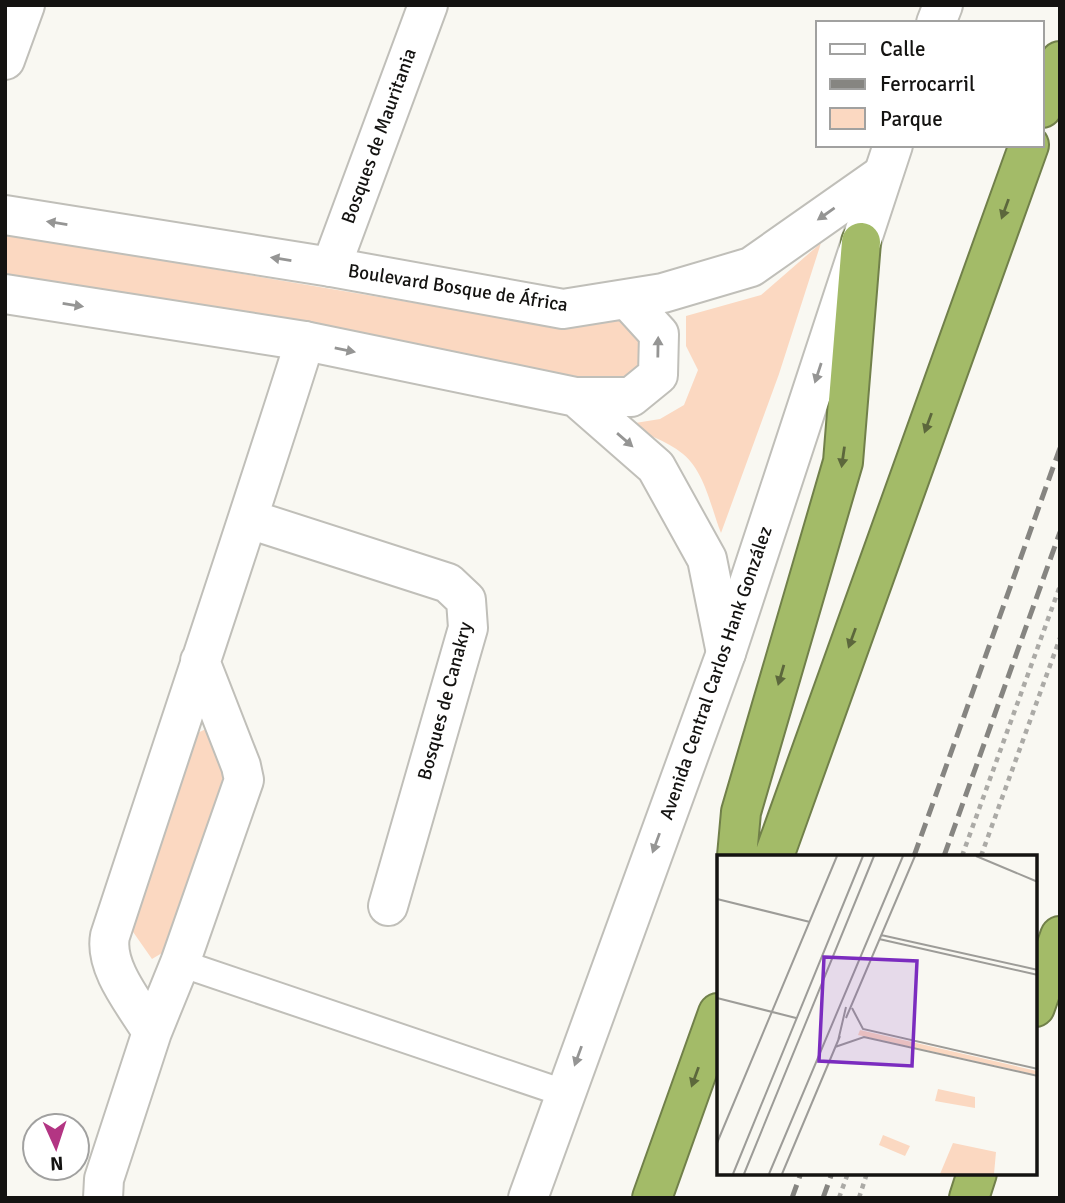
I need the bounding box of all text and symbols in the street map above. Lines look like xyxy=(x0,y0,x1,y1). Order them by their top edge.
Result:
legend xyxy=(816,21,1044,147)
text: Calle xyxy=(880,36,926,62)
street label: Bosques de Mauritania xyxy=(336,45,422,227)
text: Ferrocarril xyxy=(880,71,975,97)
text: Parque xyxy=(880,106,943,132)
one-way arrow xyxy=(999,199,1010,220)
one-way arrow xyxy=(817,207,835,221)
one-way arrow xyxy=(46,217,68,228)
one-way arrow xyxy=(270,253,292,264)
street label: Boulevard Bosque de África xyxy=(346,259,570,317)
one-way arrow xyxy=(62,299,84,310)
one-way arrow xyxy=(653,336,664,358)
one-way arrow xyxy=(334,344,356,355)
one-way arrow xyxy=(812,363,823,384)
one-way arrow xyxy=(922,413,933,434)
one-way arrow xyxy=(617,432,634,447)
one-way arrow xyxy=(837,446,848,468)
street label: Avenida Central Carlos Hank González xyxy=(654,523,778,823)
street label: Bosques de Canakry xyxy=(412,619,478,783)
one-way arrow xyxy=(846,627,857,648)
one-way arrow xyxy=(775,665,785,686)
one-way arrow xyxy=(651,832,662,853)
inset map xyxy=(717,855,1037,1175)
one-way arrow xyxy=(572,1046,583,1067)
one-way arrow xyxy=(690,1066,701,1087)
north arrow xyxy=(21,1112,91,1182)
text: N xyxy=(50,1151,64,1175)

